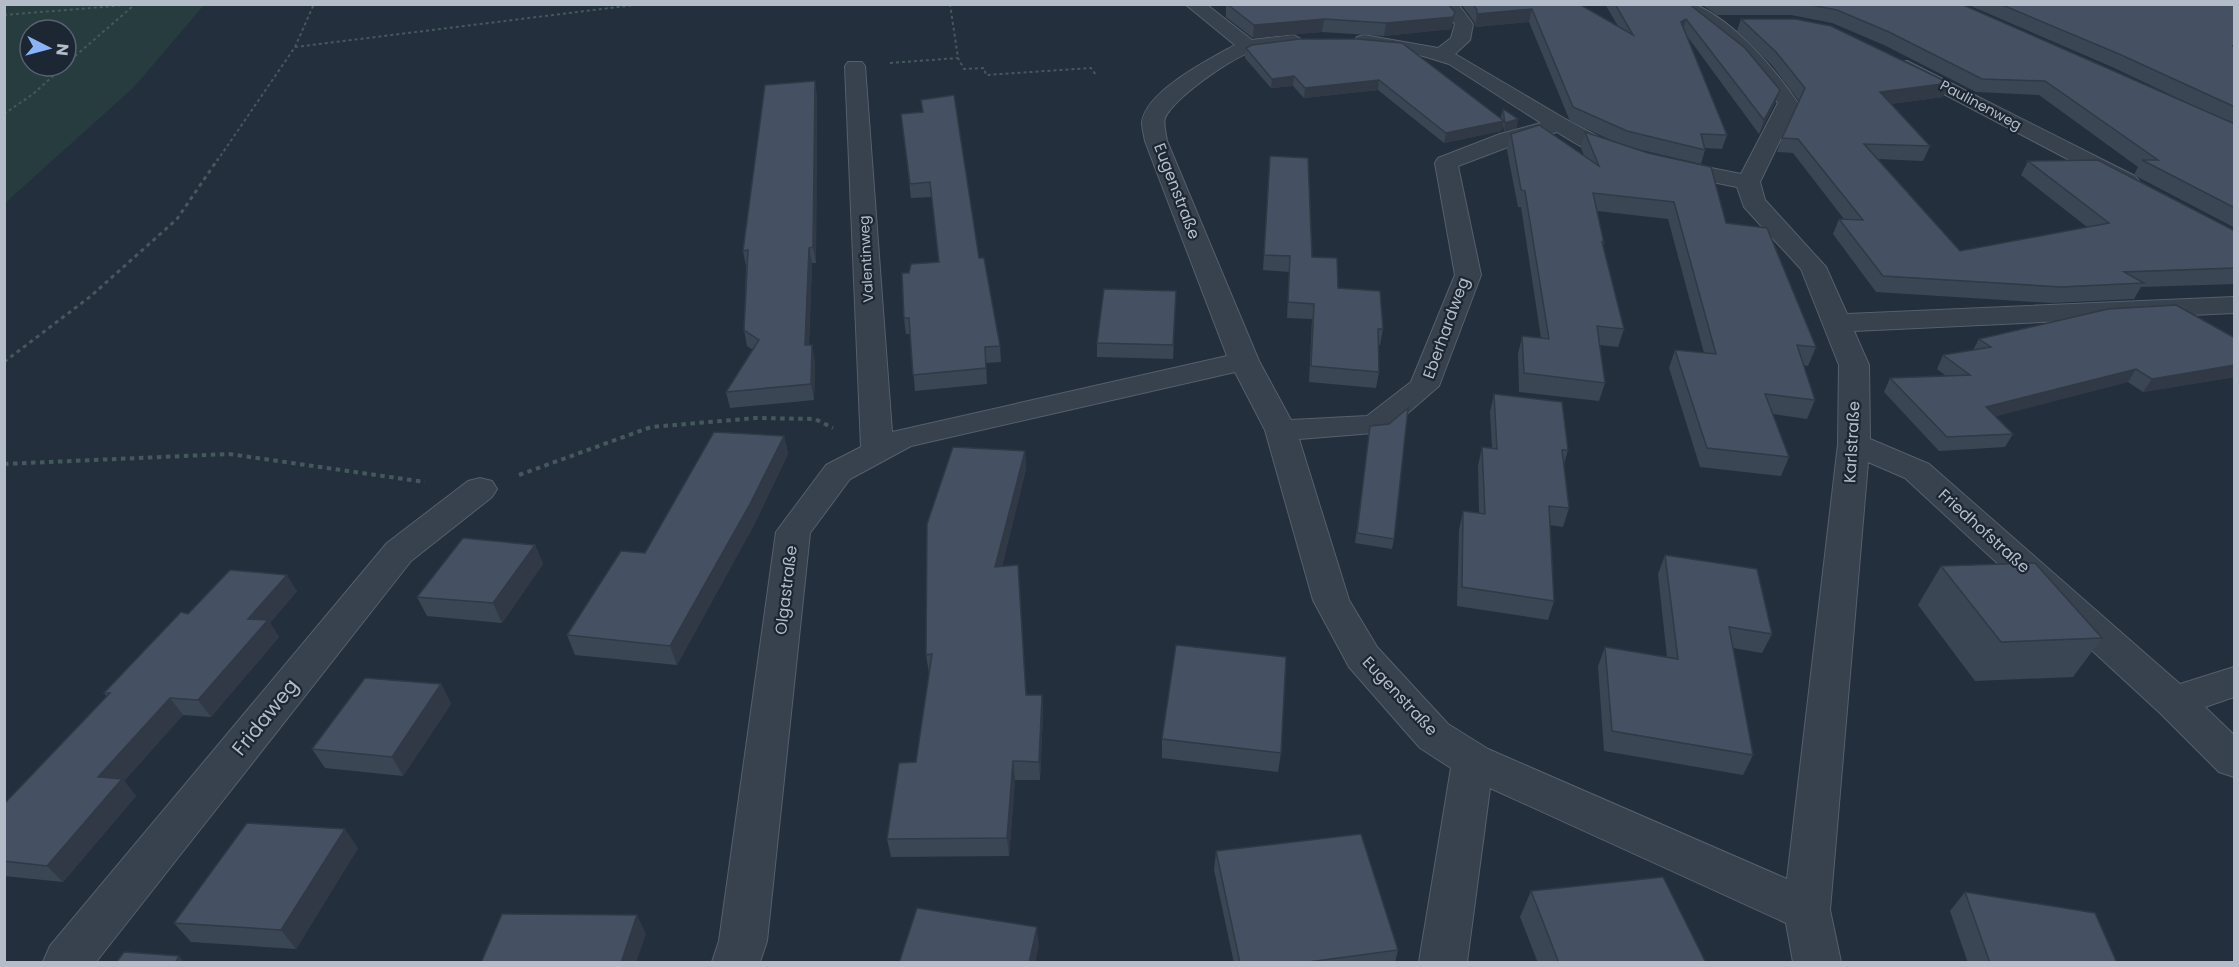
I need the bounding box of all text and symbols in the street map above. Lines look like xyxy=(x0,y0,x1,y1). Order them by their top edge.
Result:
north arrow xyxy=(18,18,78,78)
text: N xyxy=(50,42,74,57)
street label: Paulinenweg xyxy=(1937,75,2025,135)
street label: Eugenstraße xyxy=(1148,140,1206,242)
street label: Valentinweg xyxy=(854,215,878,303)
street label: Eberhardweg xyxy=(1417,274,1475,382)
street label: Karlstraße xyxy=(1838,400,1866,484)
street label: Friedhofstraße xyxy=(1933,484,2035,578)
street label: Olgastraße xyxy=(769,544,803,636)
street label: Eugenstraße xyxy=(1357,651,1443,741)
street label: Fridaweg xyxy=(225,673,305,761)

